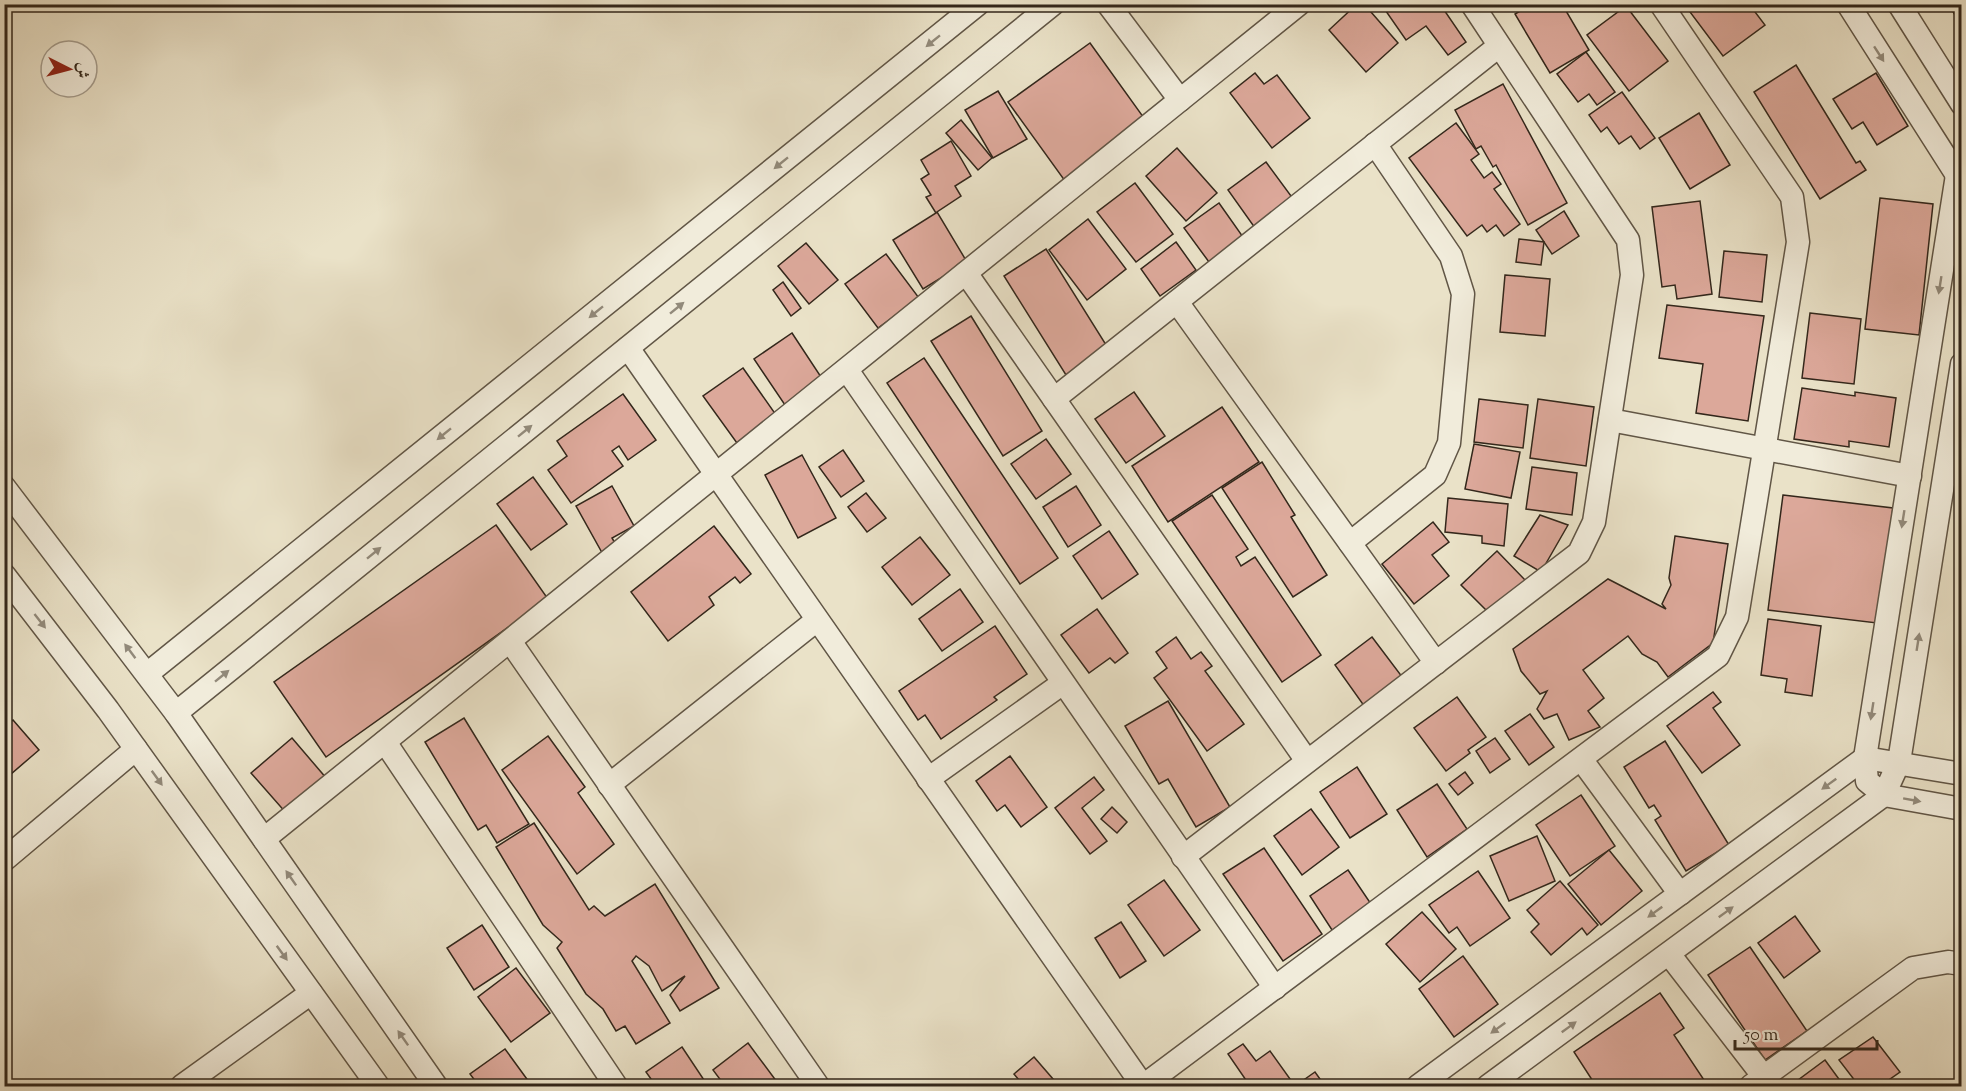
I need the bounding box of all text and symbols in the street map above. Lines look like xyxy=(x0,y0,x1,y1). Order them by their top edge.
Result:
one-way arrow xyxy=(925,35,940,47)
north arrow xyxy=(39,39,99,99)
one-way arrow xyxy=(1874,45,1885,62)
text: ش xyxy=(69,61,94,79)
one-way arrow xyxy=(773,157,789,170)
one-way arrow xyxy=(1935,275,1944,294)
one-way arrow xyxy=(669,302,685,315)
one-way arrow xyxy=(589,305,604,318)
one-way arrow xyxy=(518,425,533,438)
one-way arrow xyxy=(436,428,452,441)
one-way arrow xyxy=(1898,509,1907,528)
one-way arrow xyxy=(366,547,382,560)
one-way arrow xyxy=(34,614,46,629)
one-way arrow xyxy=(1914,632,1923,651)
one-way arrow xyxy=(123,643,136,659)
one-way arrow xyxy=(214,670,229,683)
one-way arrow xyxy=(1868,702,1877,721)
one-way arrow xyxy=(151,769,163,785)
one-way arrow xyxy=(1821,778,1837,790)
one-way arrow xyxy=(1902,796,1921,805)
one-way arrow xyxy=(285,871,297,887)
one-way arrow xyxy=(1647,906,1663,919)
one-way arrow xyxy=(1719,906,1734,918)
one-way arrow xyxy=(276,946,288,961)
scale bar xyxy=(1735,1013,1878,1051)
one-way arrow xyxy=(1561,1021,1577,1033)
one-way arrow xyxy=(1490,1022,1506,1034)
text: 50 m xyxy=(1743,1023,1779,1049)
one-way arrow xyxy=(397,1031,409,1047)

